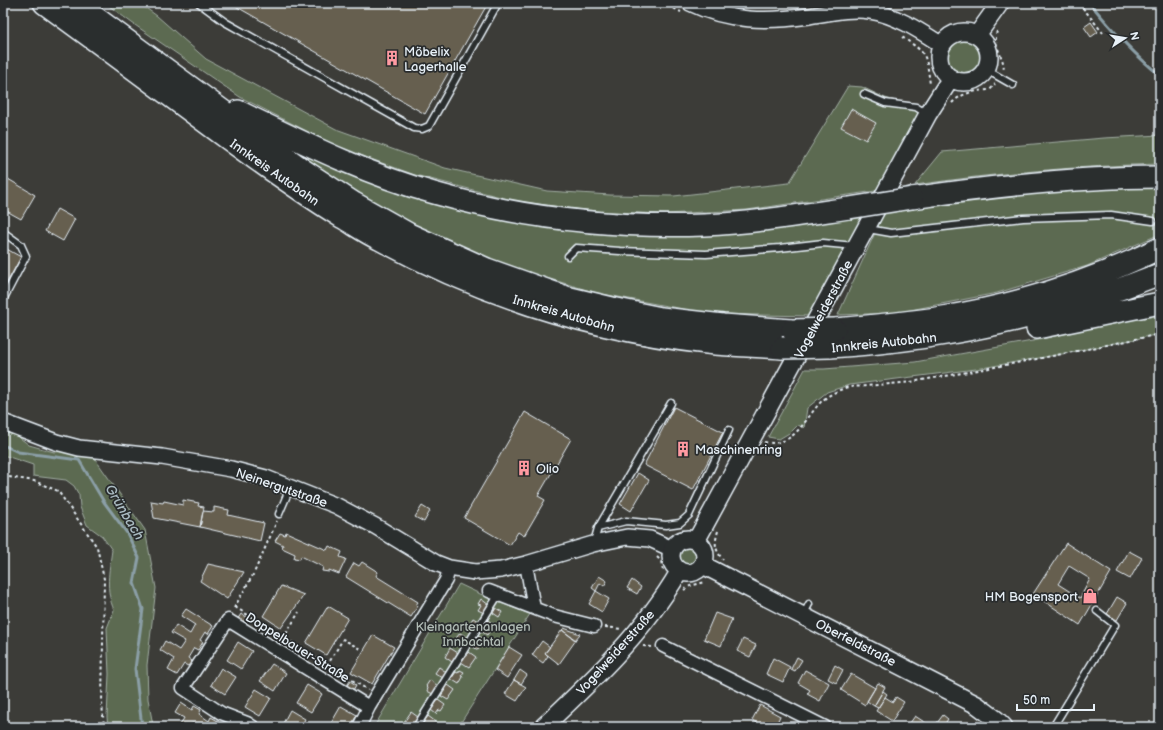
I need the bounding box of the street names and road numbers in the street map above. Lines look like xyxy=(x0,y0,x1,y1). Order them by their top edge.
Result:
street label: Innkreis Autobahn xyxy=(227,136,322,210)
street label: Vogelweiderstraße xyxy=(791,257,857,361)
street label: Innkreis Autobahn xyxy=(511,292,617,336)
street label: Innkreis Autobahn xyxy=(831,330,937,356)
street label: Neinergutstraße xyxy=(234,465,330,511)
street label: Vogelweiderstraße xyxy=(573,607,658,699)
street label: Doppelbauer-Straße xyxy=(242,609,353,686)
street label: Oberfeldstraße xyxy=(813,616,899,670)

